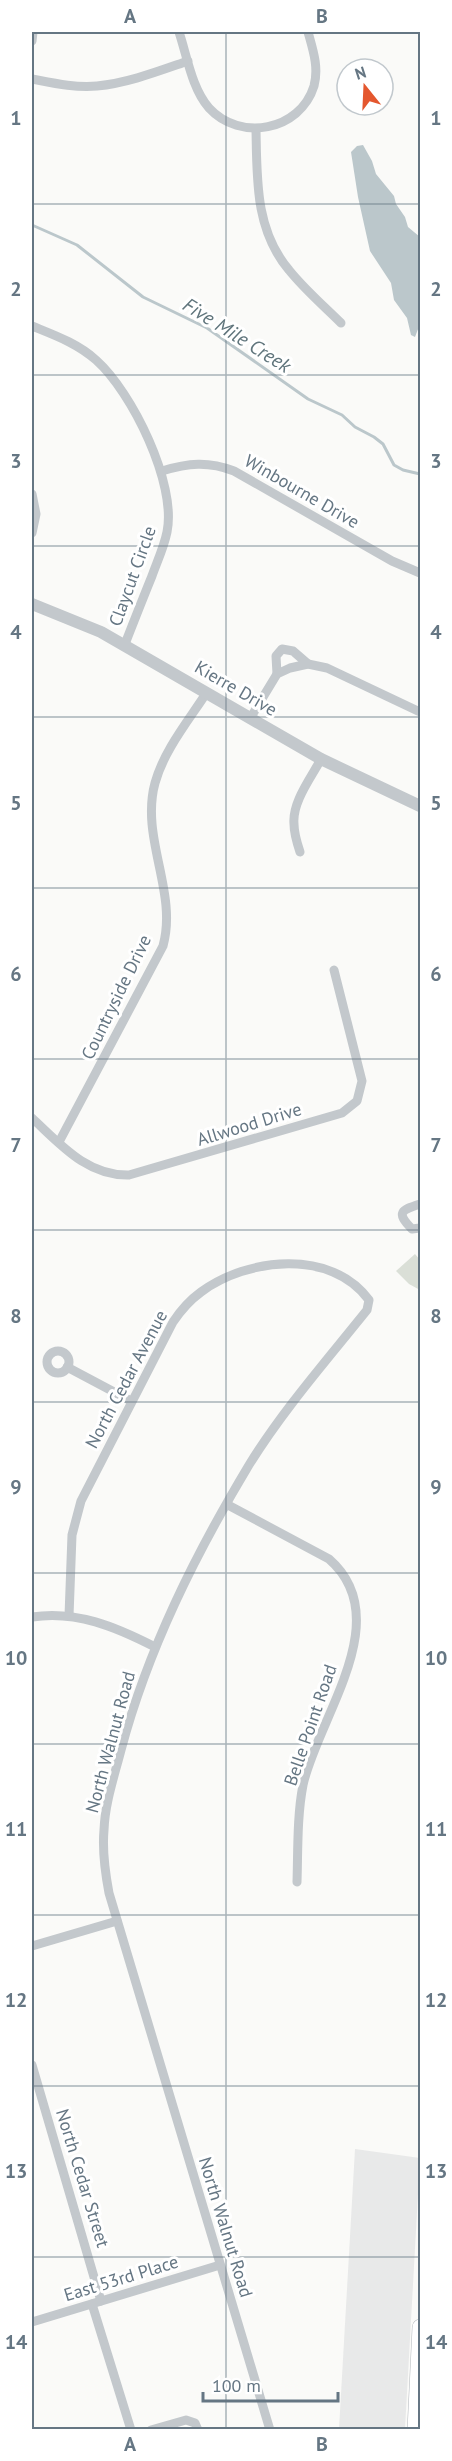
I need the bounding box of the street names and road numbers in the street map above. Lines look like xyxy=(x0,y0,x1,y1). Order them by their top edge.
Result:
street label: Winbourne Drive xyxy=(240,449,364,533)
street label: Claycut Circle xyxy=(103,523,161,629)
street label: Kierre Drive xyxy=(191,655,281,721)
street label: Countryside Drive xyxy=(76,931,156,1063)
street label: Allwood Drive xyxy=(194,1097,304,1151)
street label: North Cedar Avenue xyxy=(80,1306,172,1452)
street label: Belle Point Road xyxy=(278,1661,342,1789)
street label: North Walnut Road xyxy=(80,1669,140,1815)
street label: North Cedar Street xyxy=(51,2106,115,2250)
street label: North Walnut Road xyxy=(194,2154,258,2300)
street label: East 53rd Place xyxy=(61,2250,181,2306)

